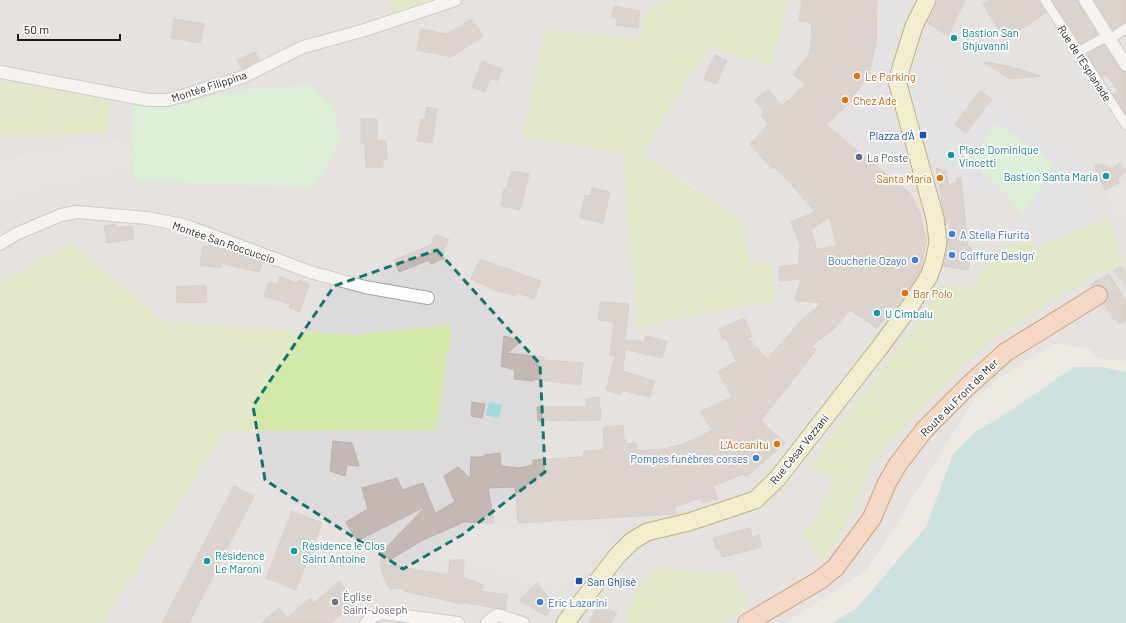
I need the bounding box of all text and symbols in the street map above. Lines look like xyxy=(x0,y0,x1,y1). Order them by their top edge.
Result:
scale bar xyxy=(18,16,120,42)
text: 50 m xyxy=(24,22,49,36)
street label: Rue de l'Esplanade xyxy=(1055,22,1115,104)
place label: Bastion San Ghjuvanni xyxy=(962,26,1019,52)
marker: Bastion San Ghjuvanni xyxy=(949,33,959,43)
street label: Montée Filippina xyxy=(170,68,248,104)
place label: Le Parking xyxy=(865,70,916,83)
marker: Le Parking xyxy=(852,71,862,81)
place label: Chez Ade xyxy=(853,94,897,107)
marker: Chez Ade xyxy=(840,95,850,105)
place label: Piazza d'À xyxy=(869,129,915,142)
marker: Piazza d'À xyxy=(918,130,928,140)
place label: Place Dominique Vincetti xyxy=(959,143,1039,169)
marker: Place Dominique Vincetti xyxy=(946,150,956,160)
place label: La Poste xyxy=(867,151,908,164)
marker: La Poste xyxy=(854,152,864,162)
place label: Bastion Santa Maria xyxy=(1004,170,1098,183)
marker: Bastion Santa Maria xyxy=(1101,171,1111,181)
place label: Santa Maria xyxy=(876,172,932,185)
marker: Santa Maria xyxy=(935,173,945,183)
street label: Montée San Roccuccio xyxy=(171,218,277,266)
place label: A Stella Fiurita xyxy=(960,228,1029,241)
marker: A Stella Fiurita xyxy=(947,229,957,239)
place label: Coiffure Design' xyxy=(960,249,1035,262)
marker: Coiffure Design' xyxy=(947,250,957,260)
place label: Boucherie Ozayo xyxy=(828,254,907,267)
marker: Boucherie Ozayo xyxy=(910,255,920,265)
place label: Bar Polo xyxy=(913,287,953,300)
marker: Bar Polo xyxy=(900,288,910,298)
place label: U Cimbalu xyxy=(885,307,933,320)
marker: U Cimbalu xyxy=(872,308,882,318)
street label: Route du Front de Mer xyxy=(917,355,1001,439)
street label: Rue César Vezzani xyxy=(767,411,831,487)
place label: L'Accanitu xyxy=(720,438,769,451)
marker: L'Accanitu xyxy=(772,439,782,449)
place label: Pompes funèbres corses xyxy=(631,452,748,465)
marker: Pompes funèbres corses xyxy=(751,453,761,463)
place label: Résidence le Clos Saint Antoine xyxy=(302,539,385,565)
marker: Résidence le Clos Saint Antoine xyxy=(289,546,299,556)
place label: Résidence Le Maroni xyxy=(215,549,265,575)
marker: Résidence Le Maroni xyxy=(202,556,212,566)
place label: San Ghjisè xyxy=(587,575,637,588)
marker: San Ghjisè xyxy=(574,576,584,586)
place label: Église Saint-Joseph xyxy=(343,590,407,616)
place label: Eric Lazarini xyxy=(548,596,608,609)
marker: Église Saint-Joseph xyxy=(330,597,340,607)
marker: Eric Lazarini xyxy=(535,597,545,607)

